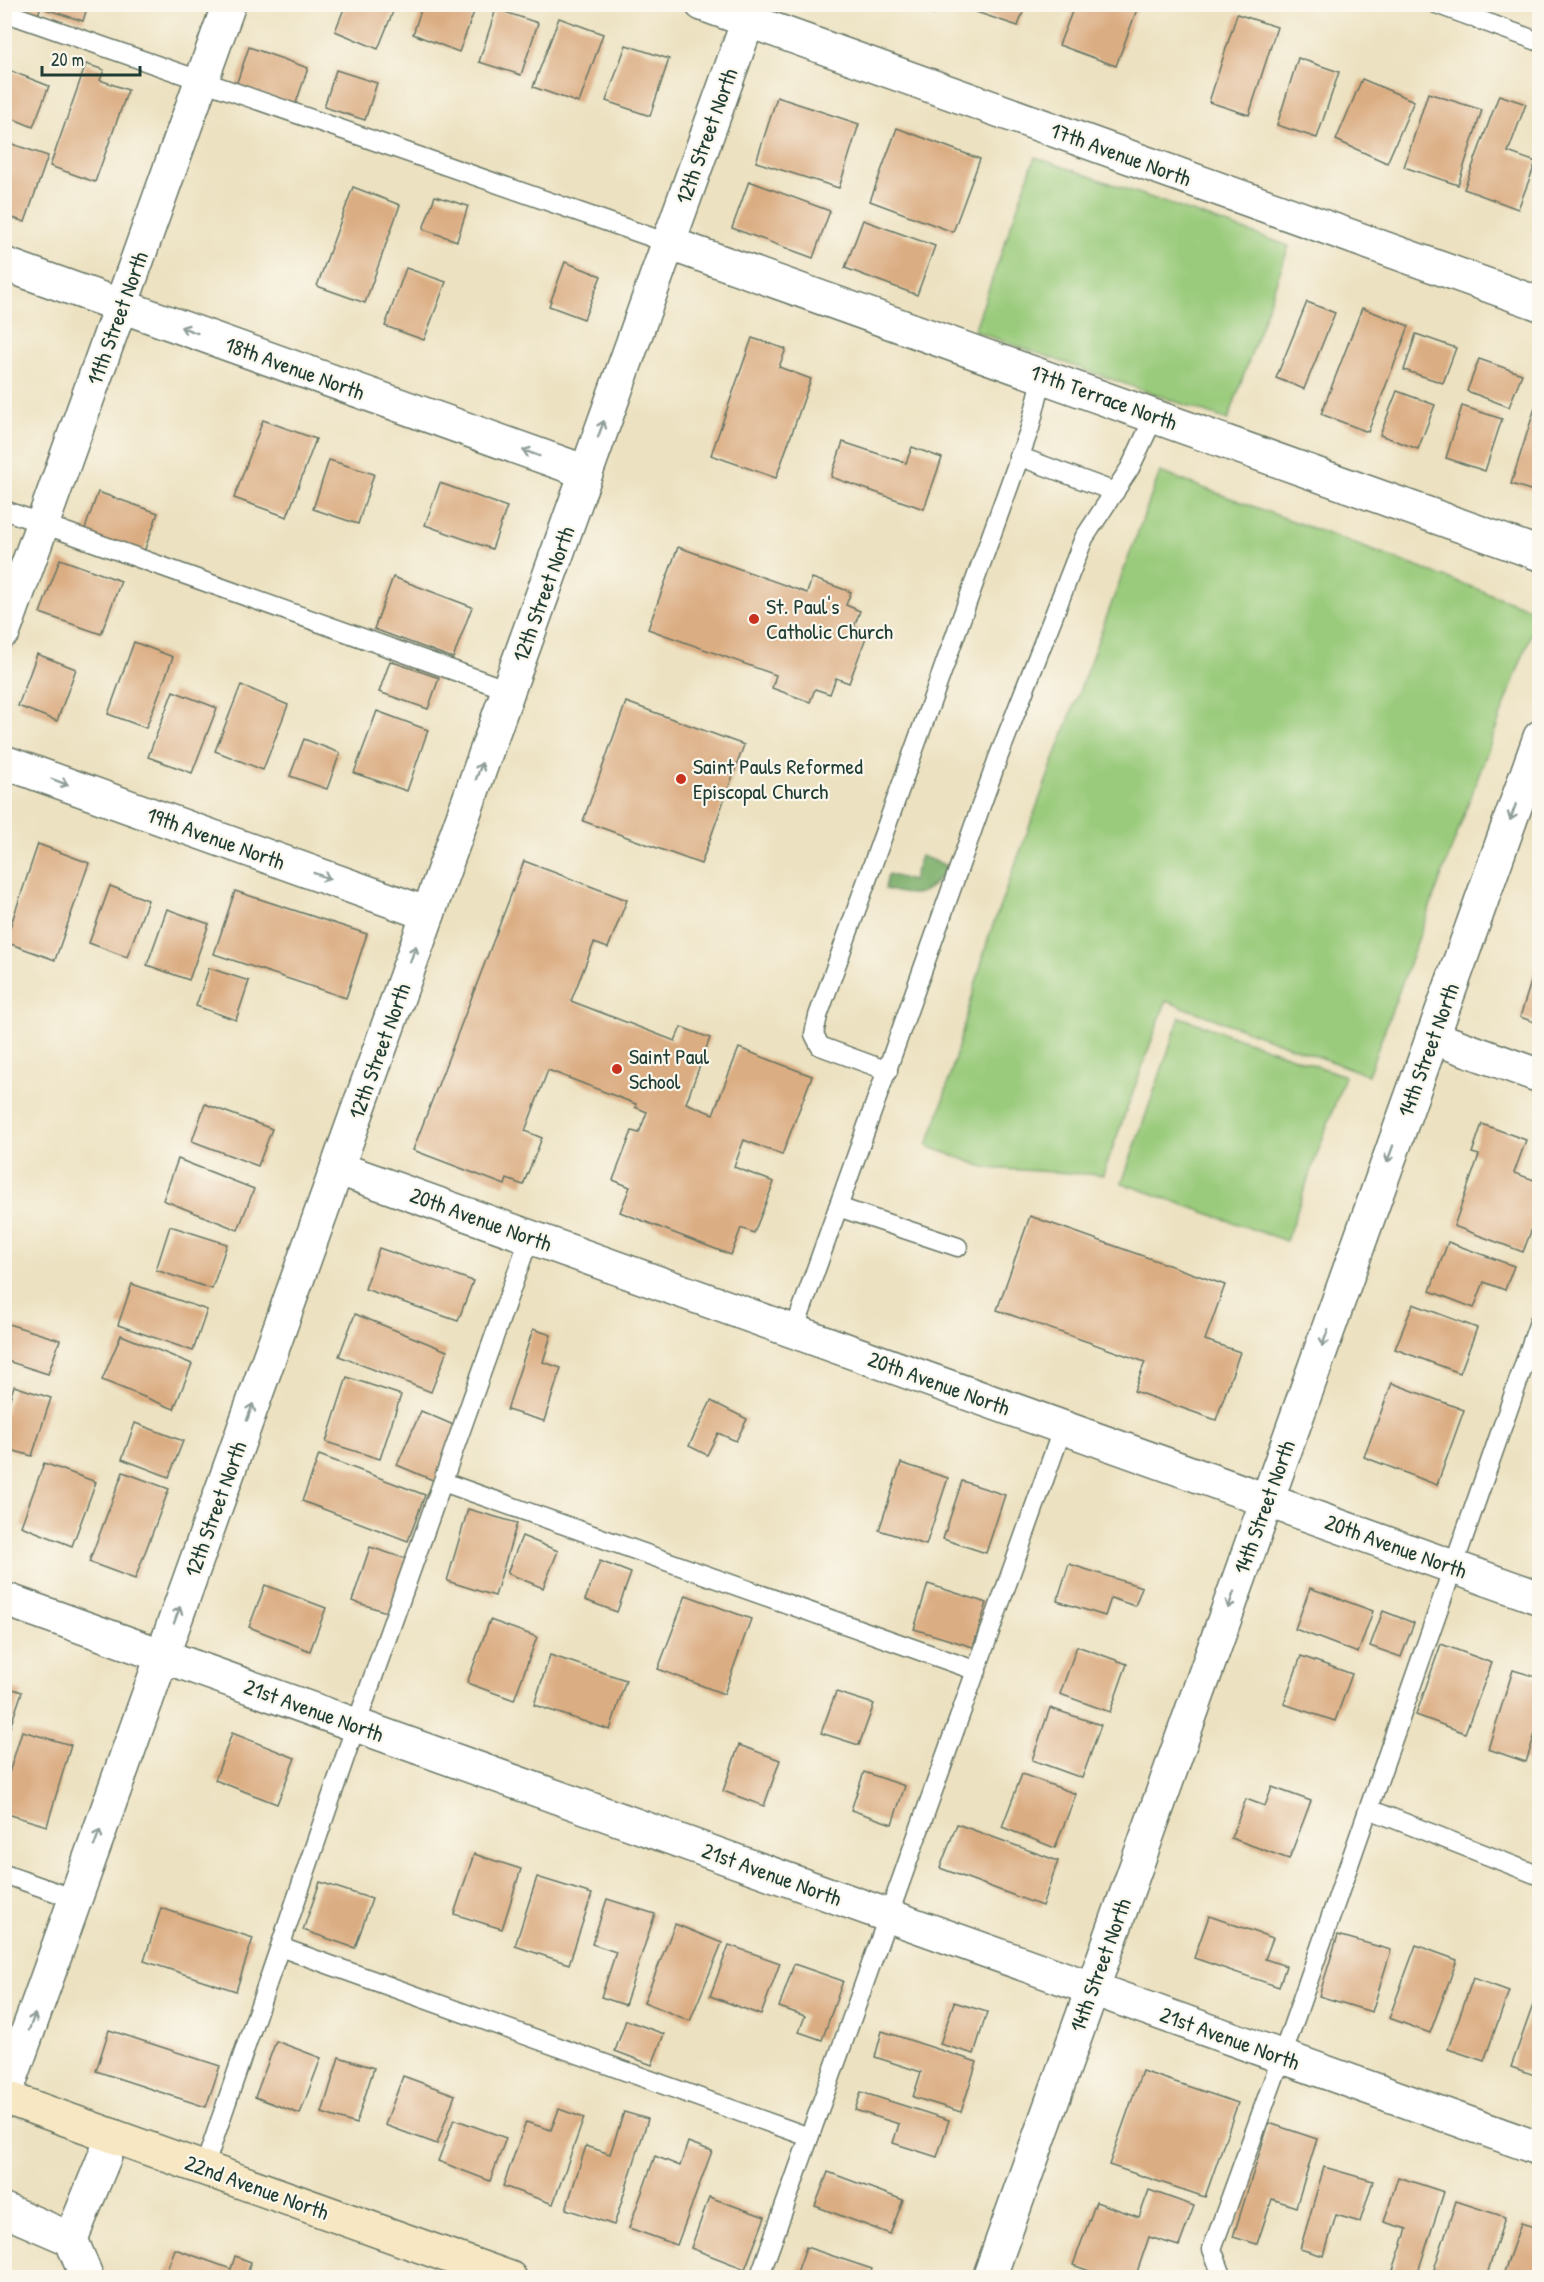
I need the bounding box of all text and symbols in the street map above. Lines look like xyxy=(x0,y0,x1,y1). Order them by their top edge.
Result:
scale bar xyxy=(42,39,140,77)
text: 20 m xyxy=(51,47,84,72)
street label: 12th Street North xyxy=(668,64,744,208)
street label: 17th Avenue North xyxy=(1047,115,1195,193)
street label: 11th Street North xyxy=(79,247,155,389)
one-way arrow xyxy=(180,324,199,335)
street label: 18th Avenue North xyxy=(221,329,369,407)
street label: 17th Terrace North xyxy=(1027,357,1181,437)
one-way arrow xyxy=(597,420,608,439)
one-way arrow xyxy=(522,446,541,457)
street label: 12th Street North xyxy=(505,522,581,666)
place label: St. Paul's Catholic Church xyxy=(766,591,893,646)
marker: St. Paul's Catholic Church xyxy=(747,612,761,626)
place label: Saint Pauls Reformed Episcopal Church xyxy=(693,751,863,806)
one-way arrow xyxy=(475,762,486,780)
marker: Saint Pauls Reformed Episcopal Church xyxy=(674,772,688,786)
one-way arrow xyxy=(50,777,68,788)
street label: 19th Avenue North xyxy=(143,799,289,877)
one-way arrow xyxy=(1506,802,1517,821)
one-way arrow xyxy=(312,871,331,882)
one-way arrow xyxy=(409,945,420,964)
street label: 12th Street North xyxy=(341,979,417,1123)
street label: 14th Street North xyxy=(1390,979,1466,1121)
place label: Saint Paul School xyxy=(629,1041,709,1096)
marker: Saint Paul School xyxy=(610,1062,624,1076)
one-way arrow xyxy=(1384,1144,1395,1163)
street label: 20th Avenue North xyxy=(406,1179,556,1259)
one-way arrow xyxy=(1318,1328,1329,1346)
street label: 20th Avenue North xyxy=(864,1343,1014,1423)
one-way arrow xyxy=(246,1403,257,1422)
street label: 14th Street North xyxy=(1226,1436,1302,1578)
street label: 12th Street North xyxy=(177,1437,253,1581)
street label: 20th Avenue North xyxy=(1321,1506,1471,1586)
one-way arrow xyxy=(1224,1590,1235,1609)
one-way arrow xyxy=(173,1606,184,1625)
street label: 21st Avenue North xyxy=(240,1671,388,1749)
one-way arrow xyxy=(93,1829,104,1848)
street label: 21st Avenue North xyxy=(698,1835,846,1913)
street label: 14th Street North xyxy=(1062,1894,1138,2036)
street label: 21st Avenue North xyxy=(1156,1999,1304,2077)
one-way arrow xyxy=(27,2013,38,2032)
street label: 22nd Avenue North xyxy=(181,2147,333,2227)

